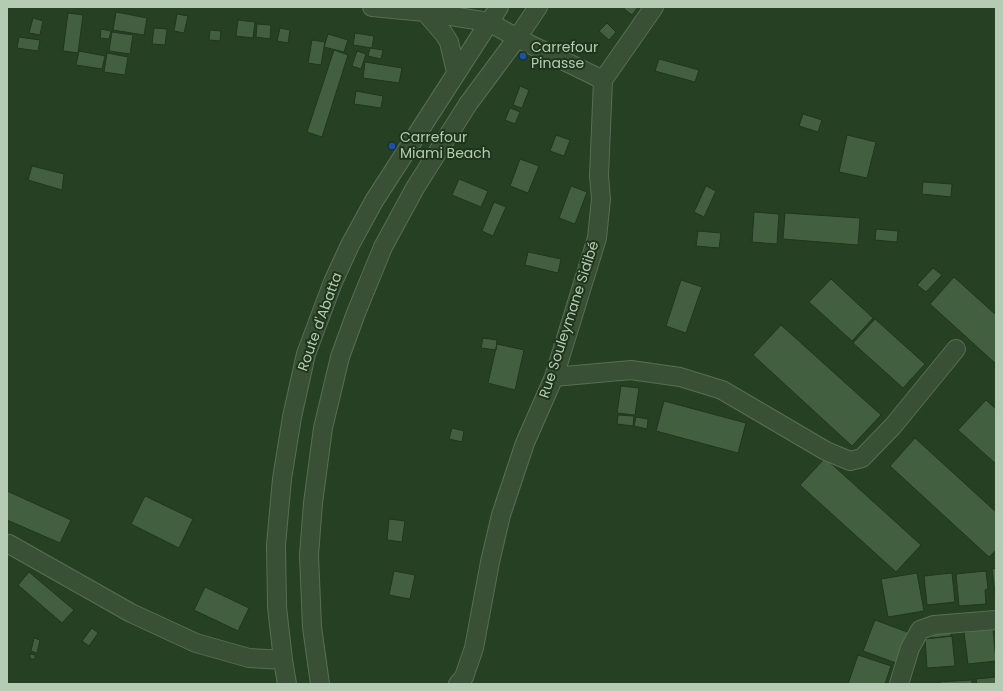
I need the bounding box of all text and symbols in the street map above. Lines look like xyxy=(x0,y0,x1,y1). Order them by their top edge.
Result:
place label: Carrefour Pinasse xyxy=(531,40,598,72)
marker: Carrefour Pinasse xyxy=(518,51,528,61)
place label: Carrefour Miami Beach xyxy=(400,130,491,162)
marker: Carrefour Miami Beach xyxy=(387,141,397,151)
street label: Rue Souleymane Sidibé xyxy=(537,239,603,401)
street label: Route d'Abatta xyxy=(295,270,347,374)

